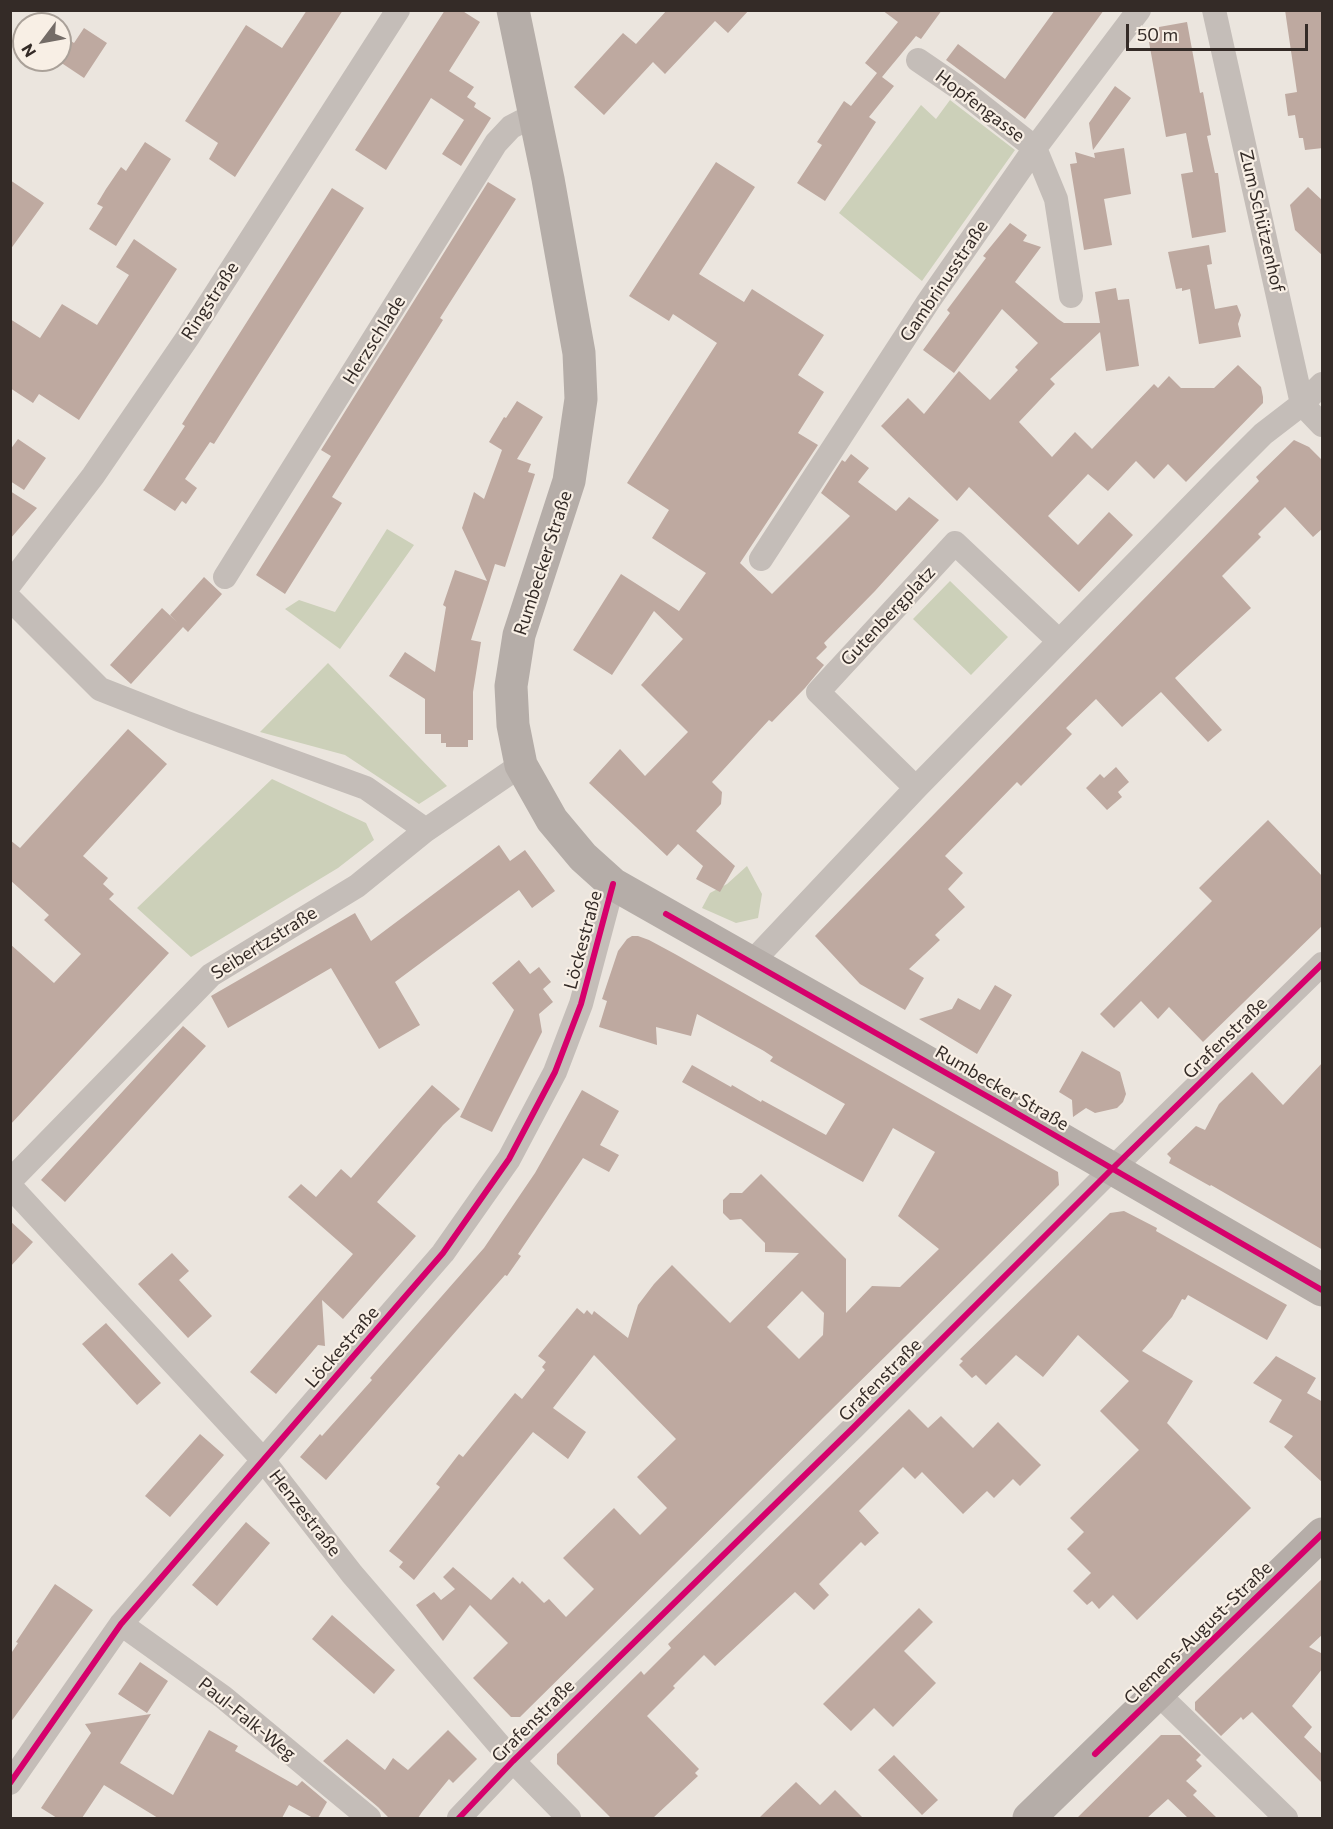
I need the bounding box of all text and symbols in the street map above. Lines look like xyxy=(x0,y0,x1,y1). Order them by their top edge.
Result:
north arrow xyxy=(12,12,72,72)
scale bar xyxy=(1129,12,1310,50)
text: 50 m xyxy=(1137,23,1178,45)
text: N xyxy=(17,41,39,61)
street label: Hopfengasse xyxy=(931,65,1029,147)
street label: Zum Schützenhof xyxy=(1235,148,1289,294)
street label: Gambrinusstraße xyxy=(895,216,993,346)
street label: Ringstraße xyxy=(177,258,243,344)
street label: Herzschlade xyxy=(338,292,410,388)
street label: Rumbecker Straße xyxy=(509,488,577,638)
street label: Gutenbergplatz xyxy=(836,562,940,670)
street label: Löckestraße xyxy=(559,888,607,992)
street label: Seibertzstraße xyxy=(207,902,321,984)
street label: Grafenstraße xyxy=(1178,993,1272,1083)
street label: Rumbecker Straße xyxy=(931,1041,1073,1135)
street label: Löckestraße xyxy=(301,1302,383,1392)
street label: Grafenstraße xyxy=(834,1334,926,1426)
street label: Henzestraße xyxy=(264,1465,346,1561)
street label: Clemens-August-Straße xyxy=(1120,1557,1276,1709)
street label: Paul-Falk-Weg xyxy=(194,1673,300,1765)
street label: Grafenstraße xyxy=(487,1675,579,1767)

